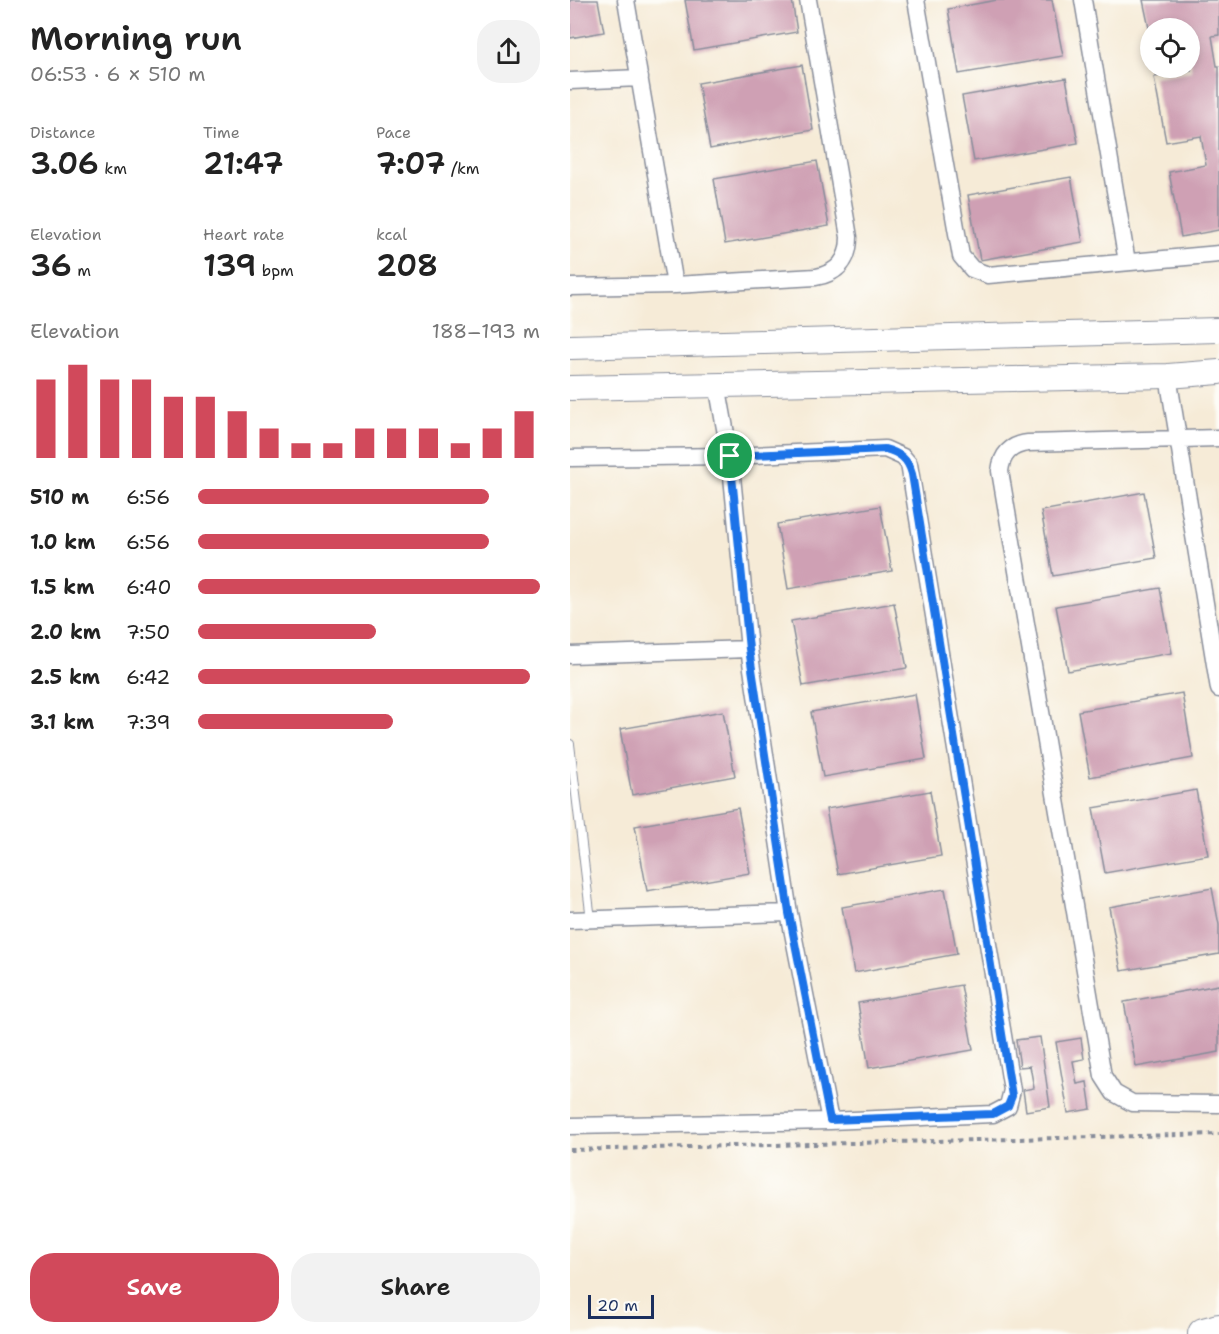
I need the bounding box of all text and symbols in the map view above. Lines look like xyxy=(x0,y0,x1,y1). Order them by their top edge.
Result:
text: Morning run xyxy=(30,16,242,61)
map controls xyxy=(1140,18,1200,78)
button: locate xyxy=(1140,18,1200,78)
button: share xyxy=(477,20,540,83)
text: 06:53 · 6 × 510 m xyxy=(30,61,205,87)
text: Distance xyxy=(30,122,96,143)
text: Time xyxy=(203,122,240,143)
text: Pace xyxy=(376,122,411,143)
text: 3.06 xyxy=(30,143,99,184)
text: 21:47 xyxy=(203,143,284,184)
text: 7:07 xyxy=(376,143,446,184)
text: km xyxy=(99,158,127,179)
text: /km xyxy=(446,158,480,179)
text: Elevation xyxy=(30,224,102,245)
text: Heart rate xyxy=(203,224,285,245)
text: kcal xyxy=(376,224,407,245)
text: 36 xyxy=(30,245,72,286)
text: 139 xyxy=(203,245,256,286)
text: 208 xyxy=(376,245,438,286)
text: m xyxy=(72,260,91,281)
text: bpm xyxy=(256,260,294,281)
text: Elevation xyxy=(30,318,120,344)
text: 188–193 m xyxy=(432,318,540,344)
pin xyxy=(704,430,755,481)
icon: arrive xyxy=(713,439,746,472)
text: 510 m xyxy=(30,484,89,510)
text: 6:56 xyxy=(126,484,170,510)
text: 1.0 km xyxy=(30,529,95,555)
text: 6:56 xyxy=(126,529,170,555)
text: 1.5 km xyxy=(30,574,94,600)
text: 6:40 xyxy=(126,574,171,600)
text: 2.0 km xyxy=(30,619,101,645)
text: 7:50 xyxy=(126,619,170,645)
text: 2.5 km xyxy=(30,664,100,690)
text: 6:42 xyxy=(126,664,170,690)
text: 3.1 km xyxy=(30,709,94,735)
text: 7:39 xyxy=(126,709,171,735)
button: Save xyxy=(30,1253,279,1322)
button: Share xyxy=(291,1253,540,1322)
scale bar xyxy=(588,1292,654,1320)
text: 20 m xyxy=(597,1295,638,1316)

